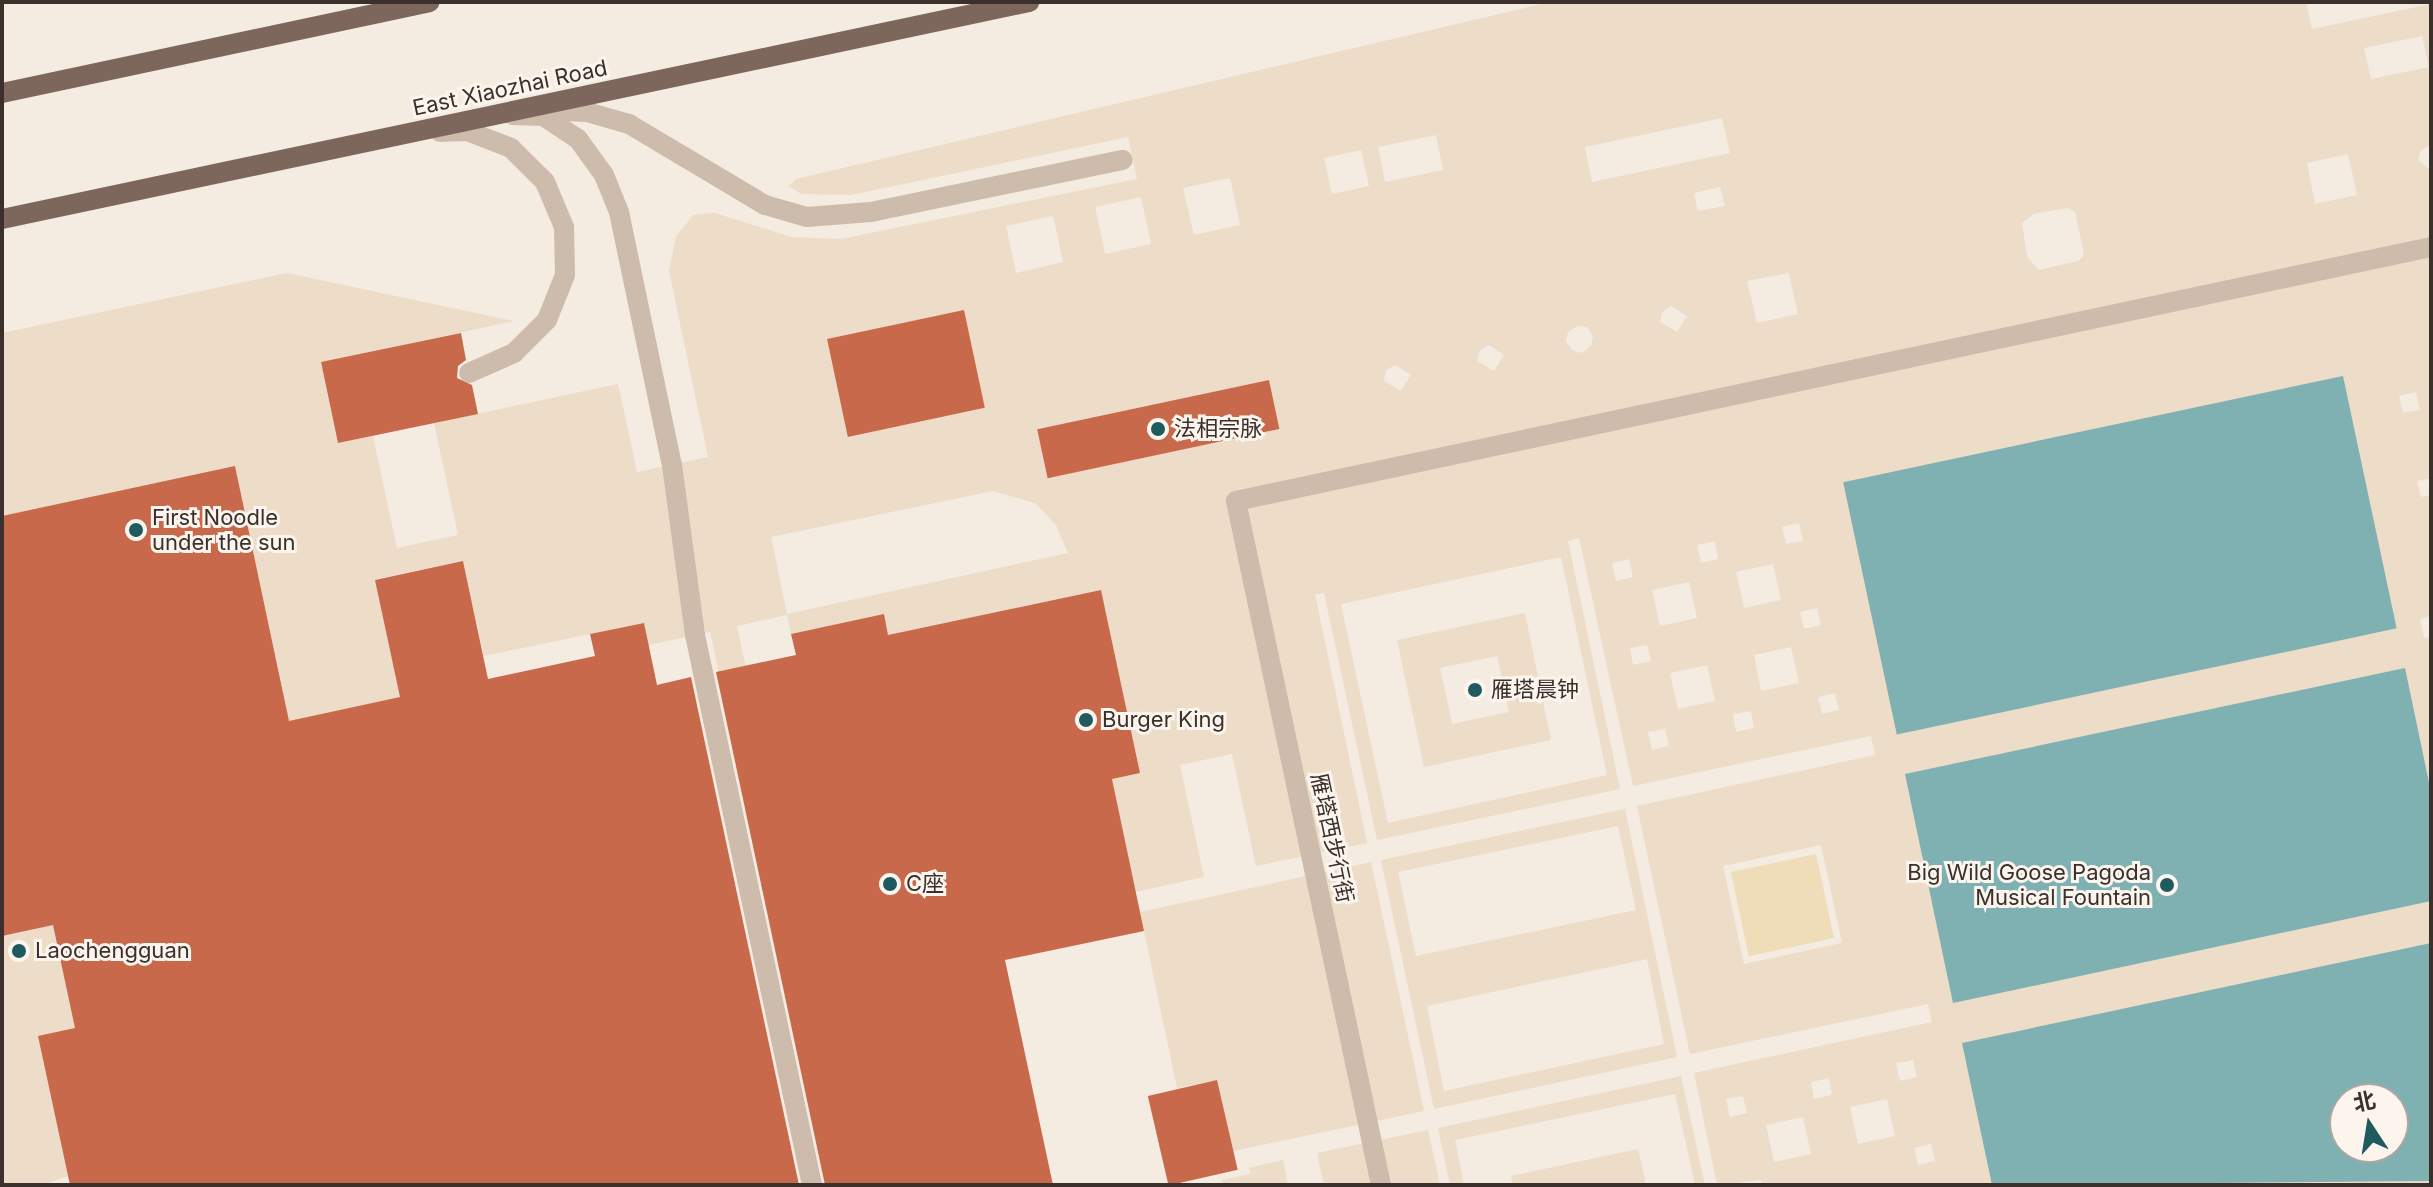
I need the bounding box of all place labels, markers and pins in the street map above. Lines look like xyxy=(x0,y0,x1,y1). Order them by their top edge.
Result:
place label: 法相宗脉 xyxy=(1174,416,1262,442)
marker: 法相宗脉 xyxy=(1149,420,1167,438)
place label: First Noodle under the sun xyxy=(152,504,296,556)
marker: First Noodle under the sun xyxy=(127,521,145,539)
place label: 雁塔晨钟 xyxy=(1491,677,1579,703)
marker: 雁塔晨钟 xyxy=(1466,681,1484,699)
place label: Burger King xyxy=(1102,707,1225,733)
marker: Burger King xyxy=(1077,711,1095,729)
place label: Big Wild Goose Pagoda Musical Fountain xyxy=(1907,859,2151,910)
place label: C座 xyxy=(906,871,944,897)
marker: C座 xyxy=(881,875,899,893)
marker: Big Wild Goose Pagoda Musical Fountain xyxy=(2158,876,2176,894)
place label: Laochengguan xyxy=(35,938,190,964)
marker: Laochengguan xyxy=(10,942,28,960)

